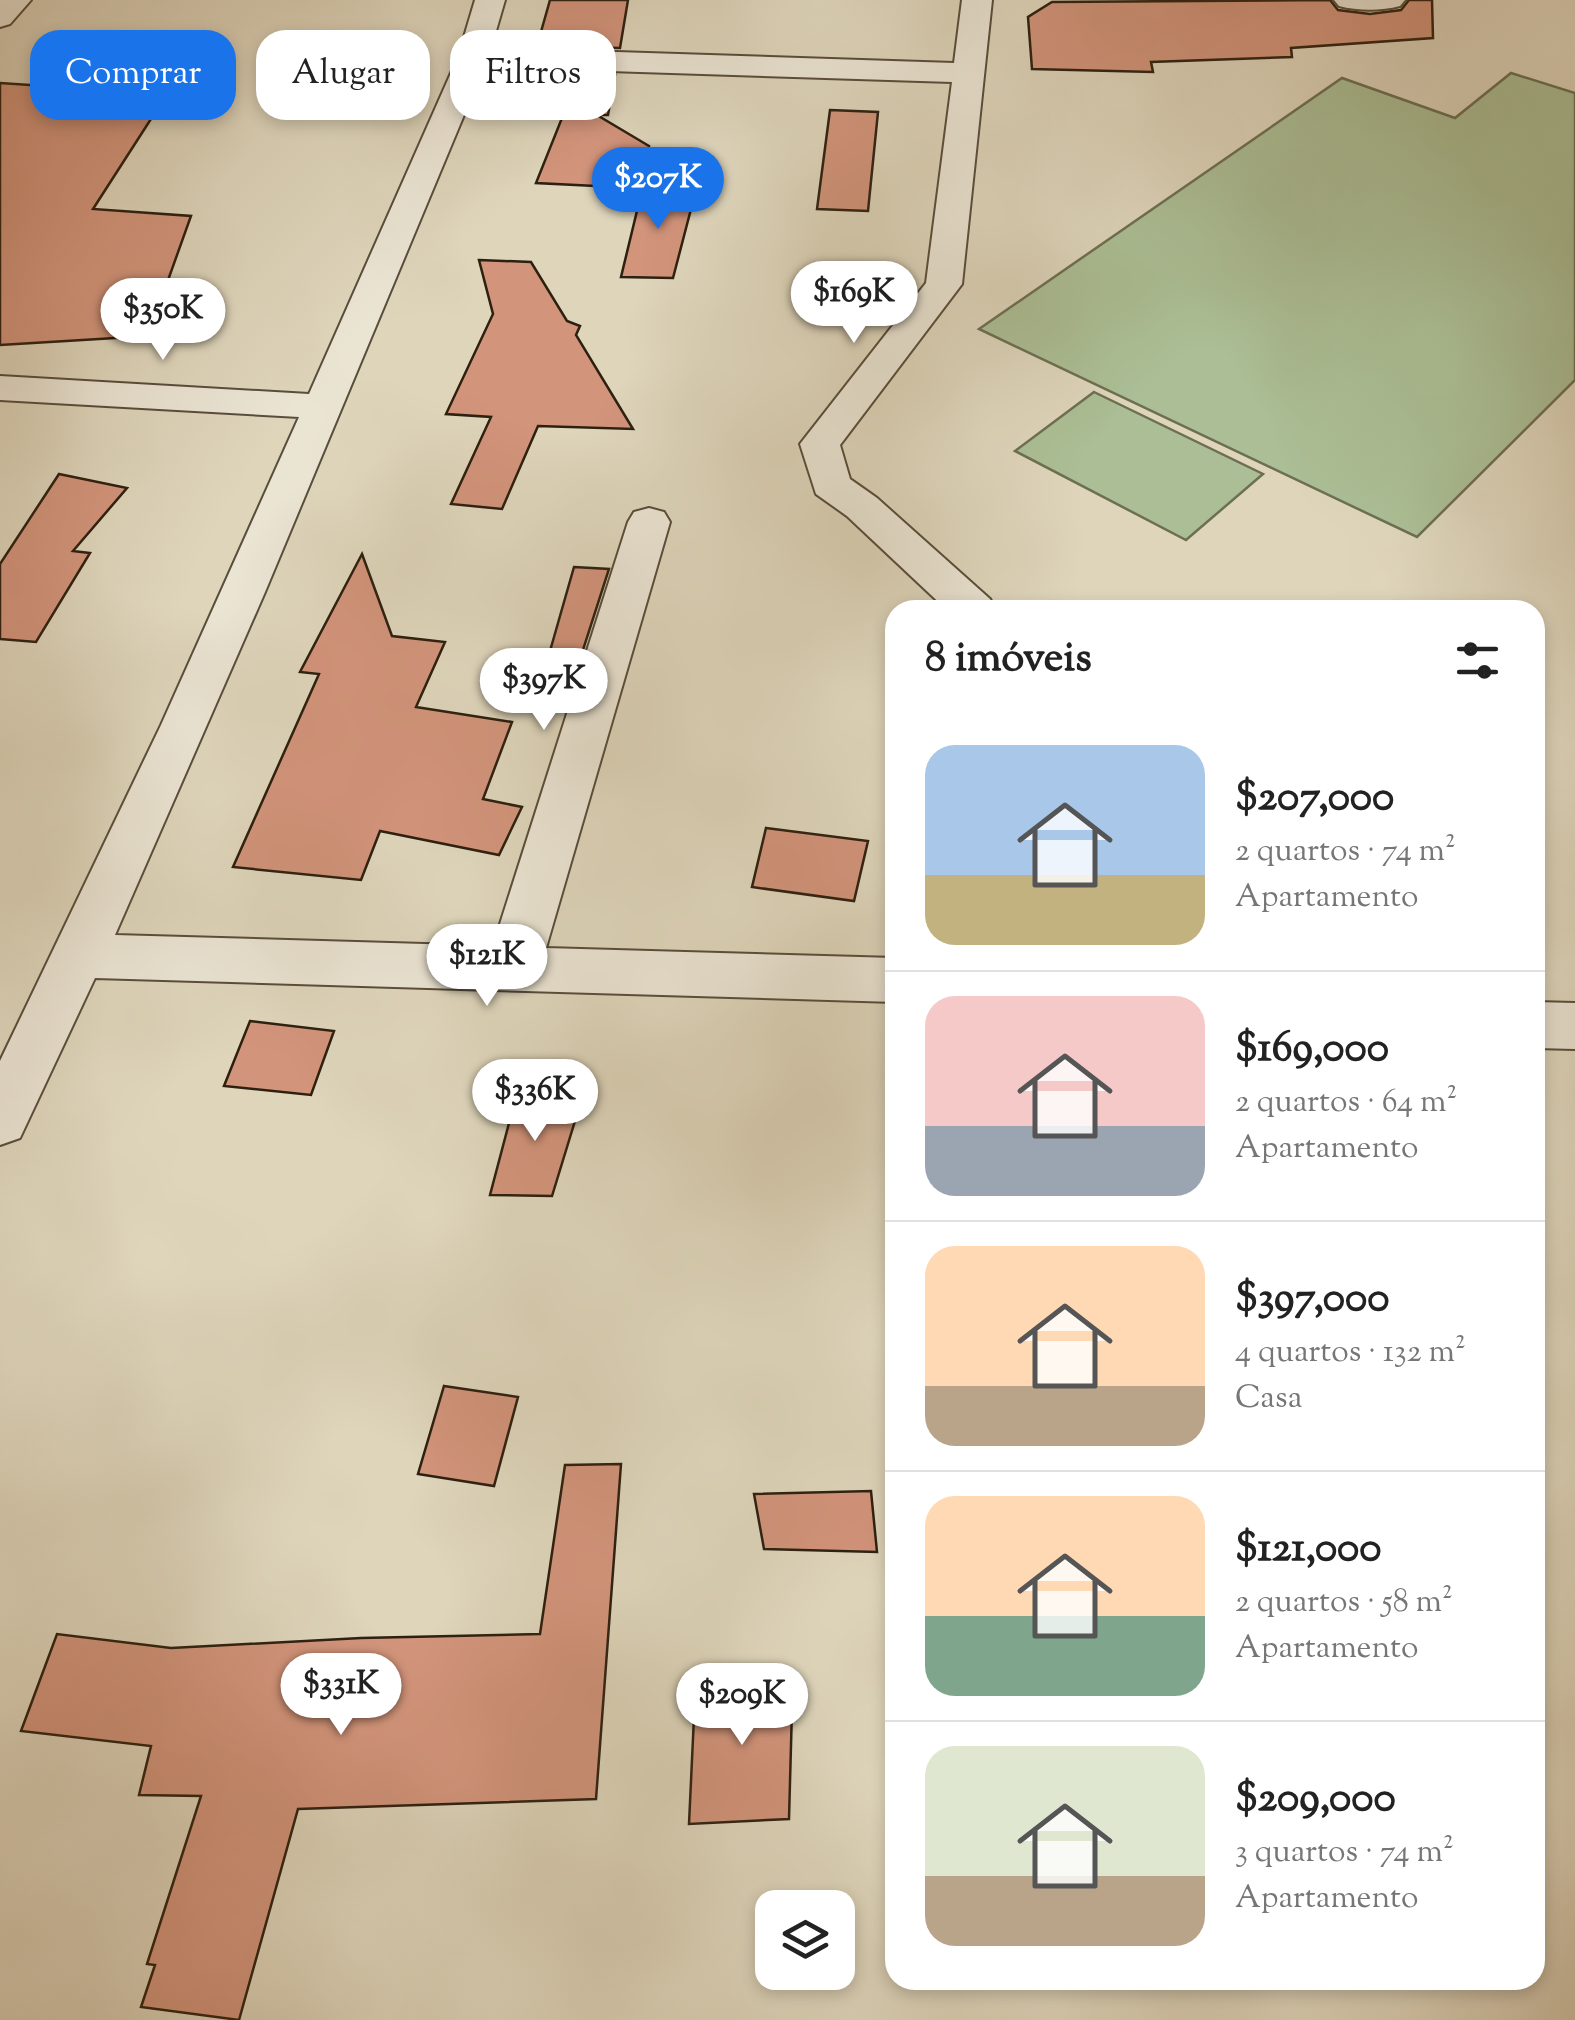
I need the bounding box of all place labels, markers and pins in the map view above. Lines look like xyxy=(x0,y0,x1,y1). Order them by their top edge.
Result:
pin: $207K xyxy=(588,147,728,232)
pin: $169K xyxy=(784,261,924,346)
pin: $350K xyxy=(93,278,233,363)
pin: $397K xyxy=(474,648,614,733)
pin: $121K xyxy=(417,924,557,1009)
pin: $336K xyxy=(465,1059,605,1144)
pin: $331K xyxy=(271,1653,411,1738)
pin: $209K xyxy=(672,1663,812,1748)

